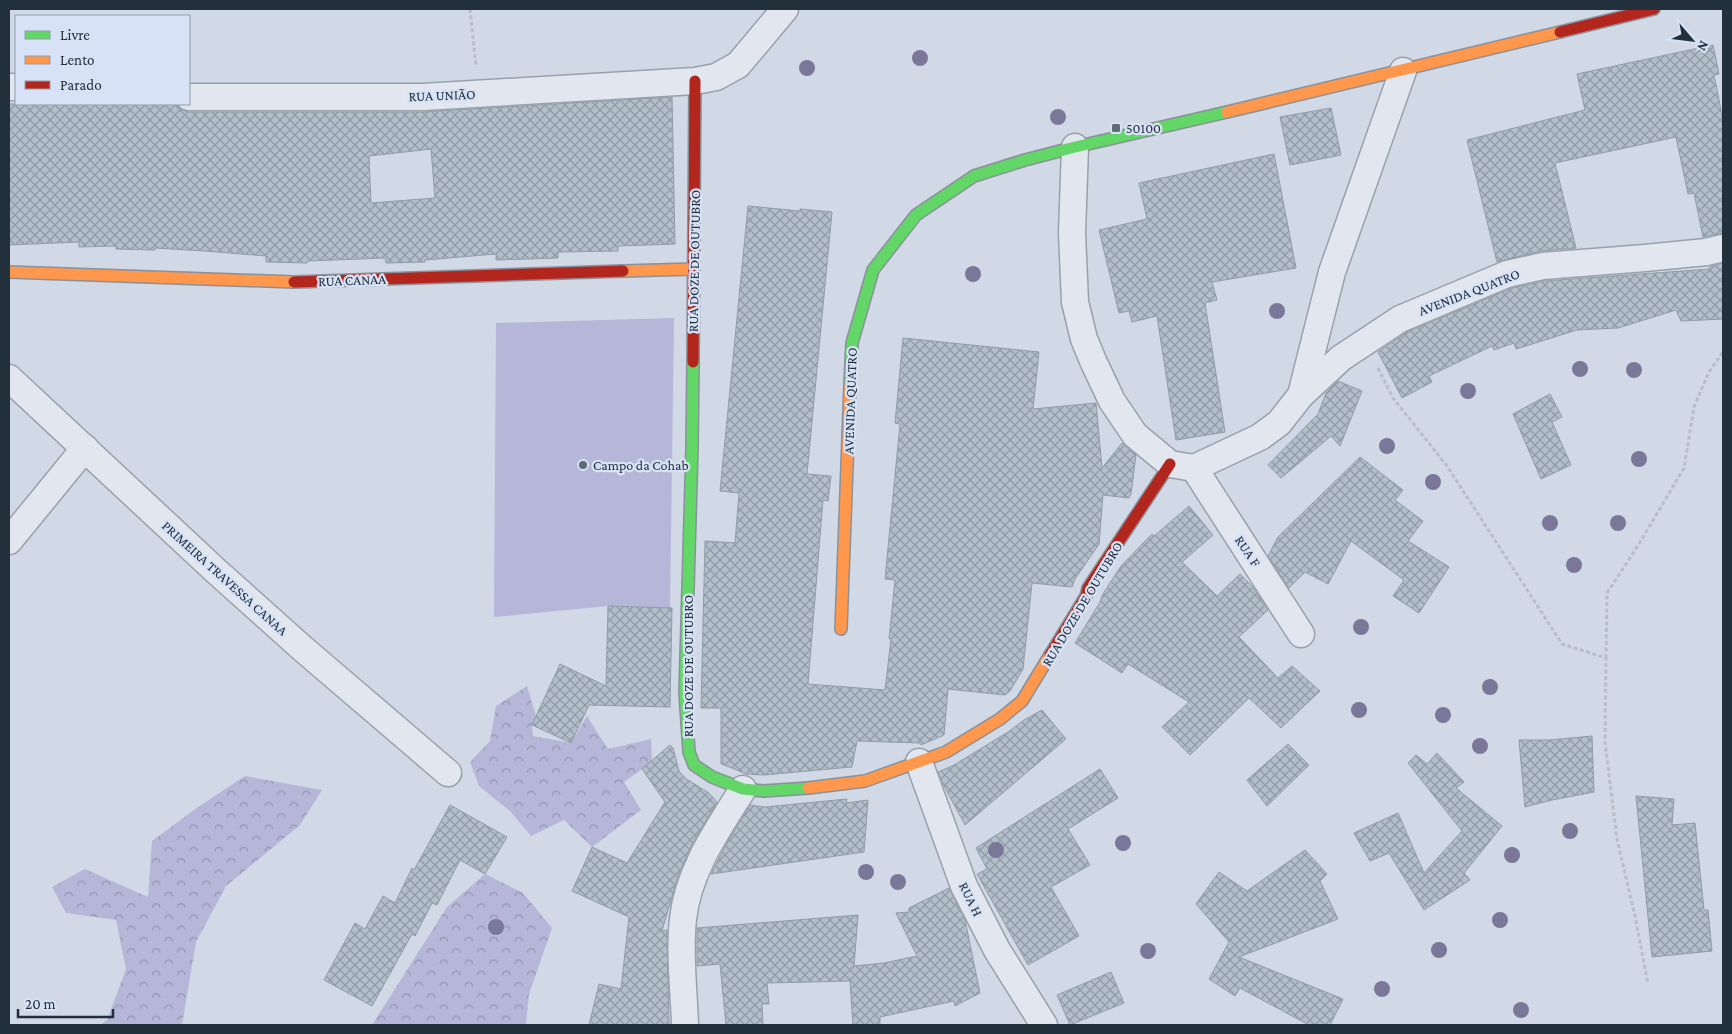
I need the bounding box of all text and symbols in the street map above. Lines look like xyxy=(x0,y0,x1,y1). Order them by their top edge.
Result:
legend xyxy=(15,15,190,105)
north arrow xyxy=(1667,15,1717,65)
text: Livre xyxy=(60,27,90,43)
text: N xyxy=(1694,38,1713,54)
text: Lento xyxy=(60,52,94,68)
text: Parado xyxy=(60,77,102,93)
street label: RUA UNIÃO xyxy=(408,86,476,104)
place label: 50100 xyxy=(1126,120,1161,136)
marker: 50100 xyxy=(1110,122,1122,134)
street label: RUA DOZE DE OUTUBRO xyxy=(685,190,703,332)
street label: AVENIDA QUATRO xyxy=(1416,265,1522,319)
street label: RUA CANAA xyxy=(318,271,386,289)
street label: AVENIDA QUATRO xyxy=(840,347,860,455)
place label: Campo da Cohab xyxy=(593,457,689,473)
marker: Campo da Cohab xyxy=(577,459,589,471)
street label: PRIMEIRA TRAVESSA CANAA xyxy=(159,517,291,639)
street label: RUA F xyxy=(1232,532,1264,570)
street label: RUA DOZE DE OUTUBRO xyxy=(1038,539,1126,669)
street label: RUA DOZE DE OUTUBRO xyxy=(680,595,696,737)
street label: RUA H xyxy=(956,879,986,919)
scale bar xyxy=(18,986,112,1018)
text: 20 m xyxy=(25,996,56,1012)

